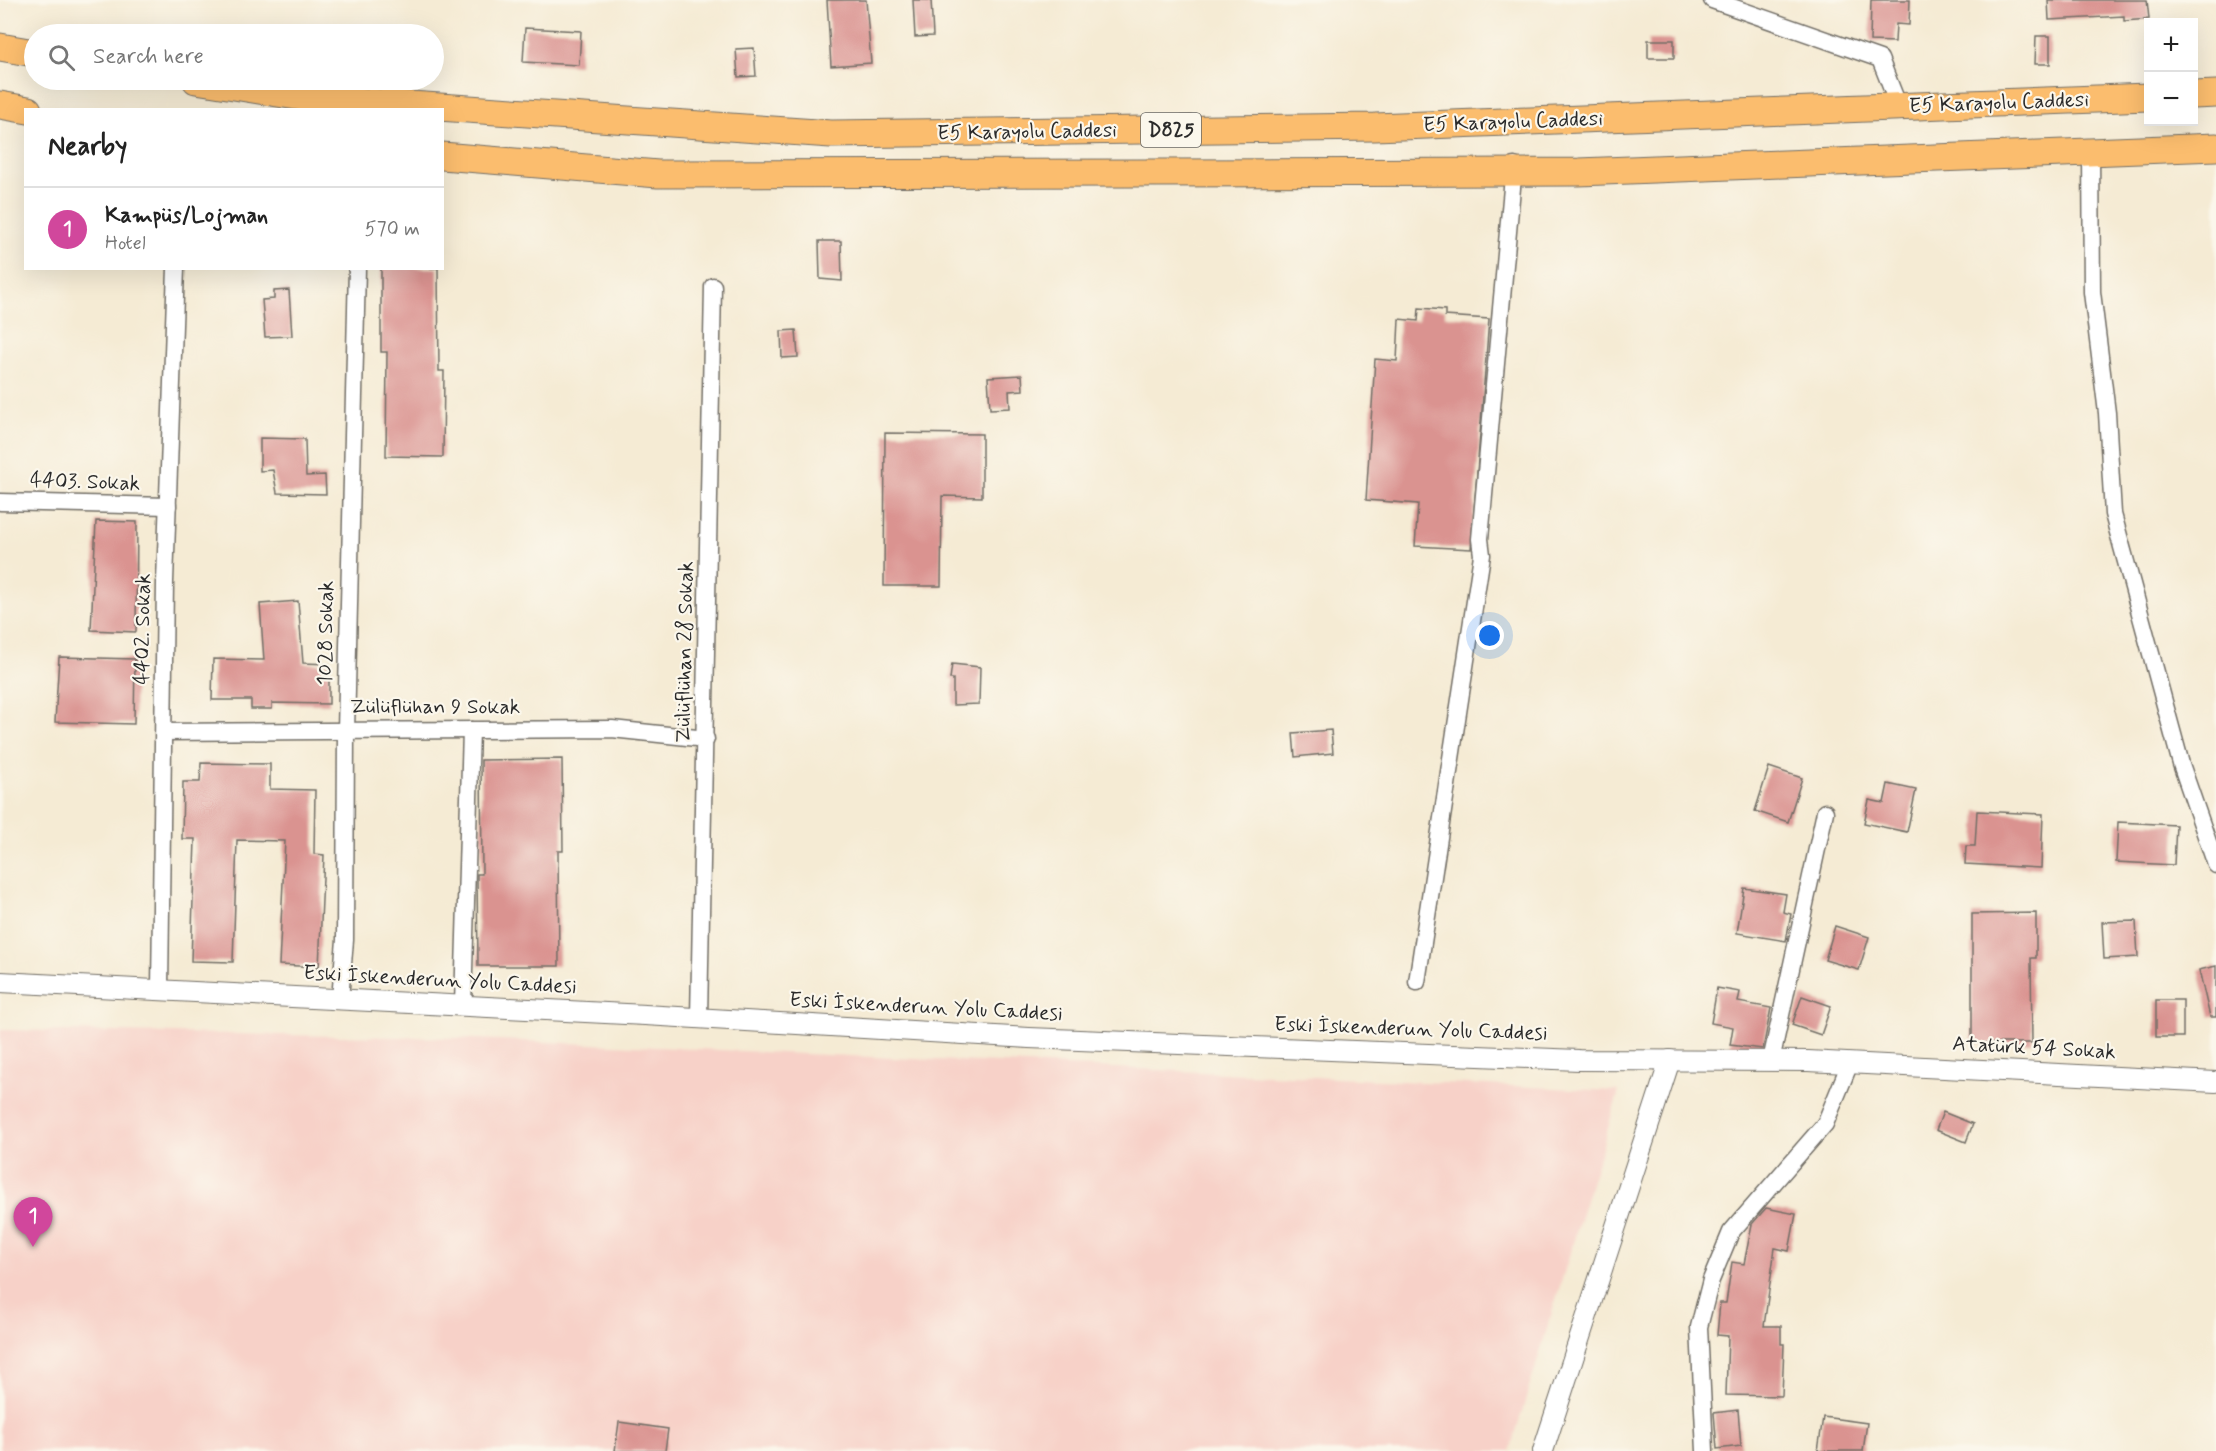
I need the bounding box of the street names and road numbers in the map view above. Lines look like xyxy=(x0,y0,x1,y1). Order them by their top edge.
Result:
street label: E5 Karayolu Caddesi xyxy=(1909,86,2090,120)
street label: E5 Karayolu Caddesi xyxy=(1423,105,1604,139)
road number: D825 xyxy=(1141,113,1201,147)
street label: E5 Karayolu Caddesi xyxy=(937,116,1117,148)
street label: 4403. Sokak xyxy=(29,466,141,498)
street label: Zülüflühan 28 Sokak xyxy=(669,561,701,743)
street label: 4402. Sokak xyxy=(128,573,158,685)
street label: 1028 Sokak xyxy=(311,580,341,686)
street label: Zülüflühan 9 Sokak xyxy=(350,693,520,721)
street label: Eski İskenderun Yolu Caddesi xyxy=(303,959,577,1001)
street label: Eski İskenderun Yolu Caddesi xyxy=(789,986,1063,1028)
street label: Eski İskenderun Yolu Caddesi xyxy=(1274,1010,1548,1048)
street label: Atatürk 54 Sokak xyxy=(1952,1030,2116,1066)

